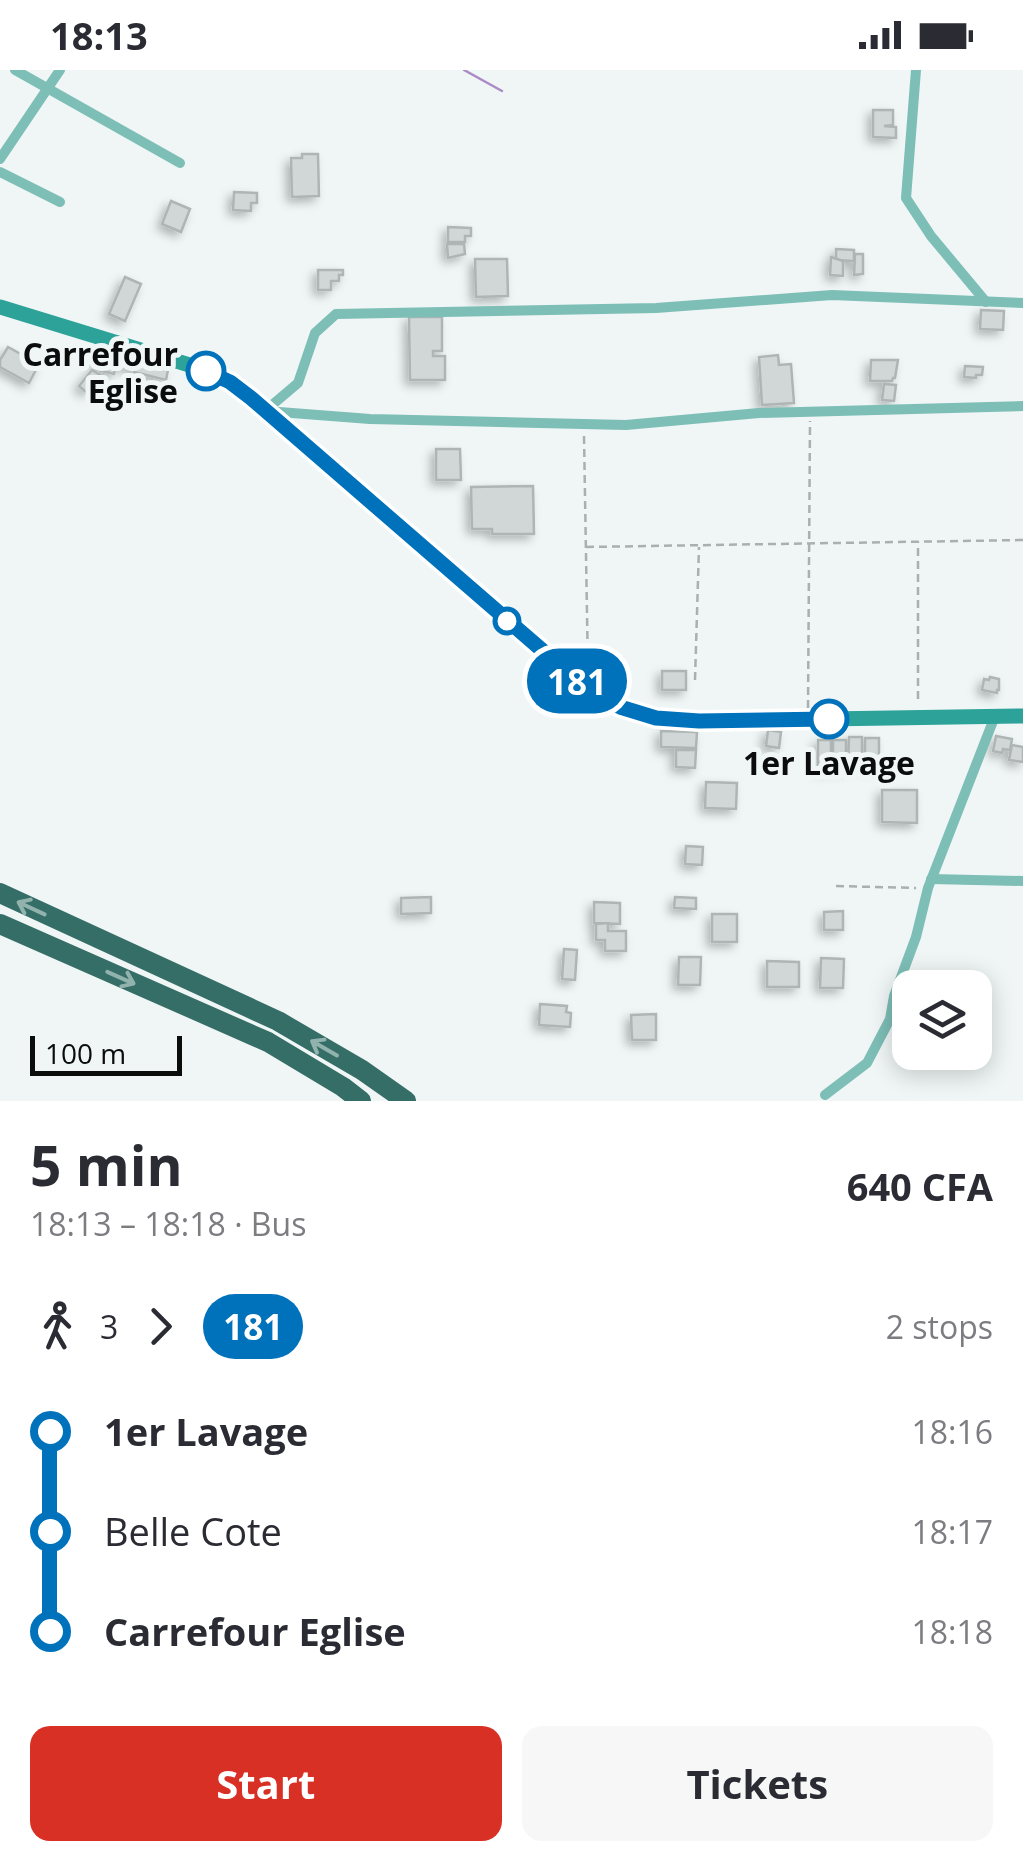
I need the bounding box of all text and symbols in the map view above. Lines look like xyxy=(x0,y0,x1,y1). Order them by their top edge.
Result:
text: 18:13 xyxy=(50,9,148,61)
place label: Carrefour Eglise xyxy=(23,332,178,412)
marker: Carrefour Eglise xyxy=(187,352,225,390)
unlabelled marker xyxy=(494,608,520,634)
line badge: 181 xyxy=(520,648,634,714)
text: 181 xyxy=(547,658,607,705)
marker: 1er Lavage xyxy=(810,700,848,738)
place label: 1er Lavage xyxy=(743,741,915,784)
one-way arrow xyxy=(17,897,47,916)
one-way arrow xyxy=(105,970,136,988)
map controls xyxy=(892,970,992,1070)
button: layers xyxy=(892,970,992,1070)
scale bar xyxy=(30,1031,182,1076)
text: 100 m xyxy=(45,1034,126,1072)
one-way arrow xyxy=(310,1038,339,1058)
text: 5 min xyxy=(30,1127,183,1202)
text: 640 CFA xyxy=(847,1160,993,1212)
text: 18:13 – 18:18 · Bus xyxy=(30,1202,306,1245)
icon: walk xyxy=(30,1299,85,1354)
icon: forward xyxy=(133,1299,188,1354)
text: 181 xyxy=(223,1303,283,1350)
text: 3 xyxy=(100,1305,118,1348)
text: 2 stops xyxy=(886,1305,993,1348)
text: 1er Lavage xyxy=(104,1405,308,1457)
text: 18:16 xyxy=(911,1410,993,1453)
text: Belle Cote xyxy=(104,1505,282,1557)
text: 18:17 xyxy=(911,1510,993,1553)
text: Carrefour Eglise xyxy=(104,1605,406,1657)
text: 18:18 xyxy=(911,1610,993,1653)
button: Start xyxy=(30,1726,502,1841)
button: Tickets xyxy=(522,1726,993,1841)

